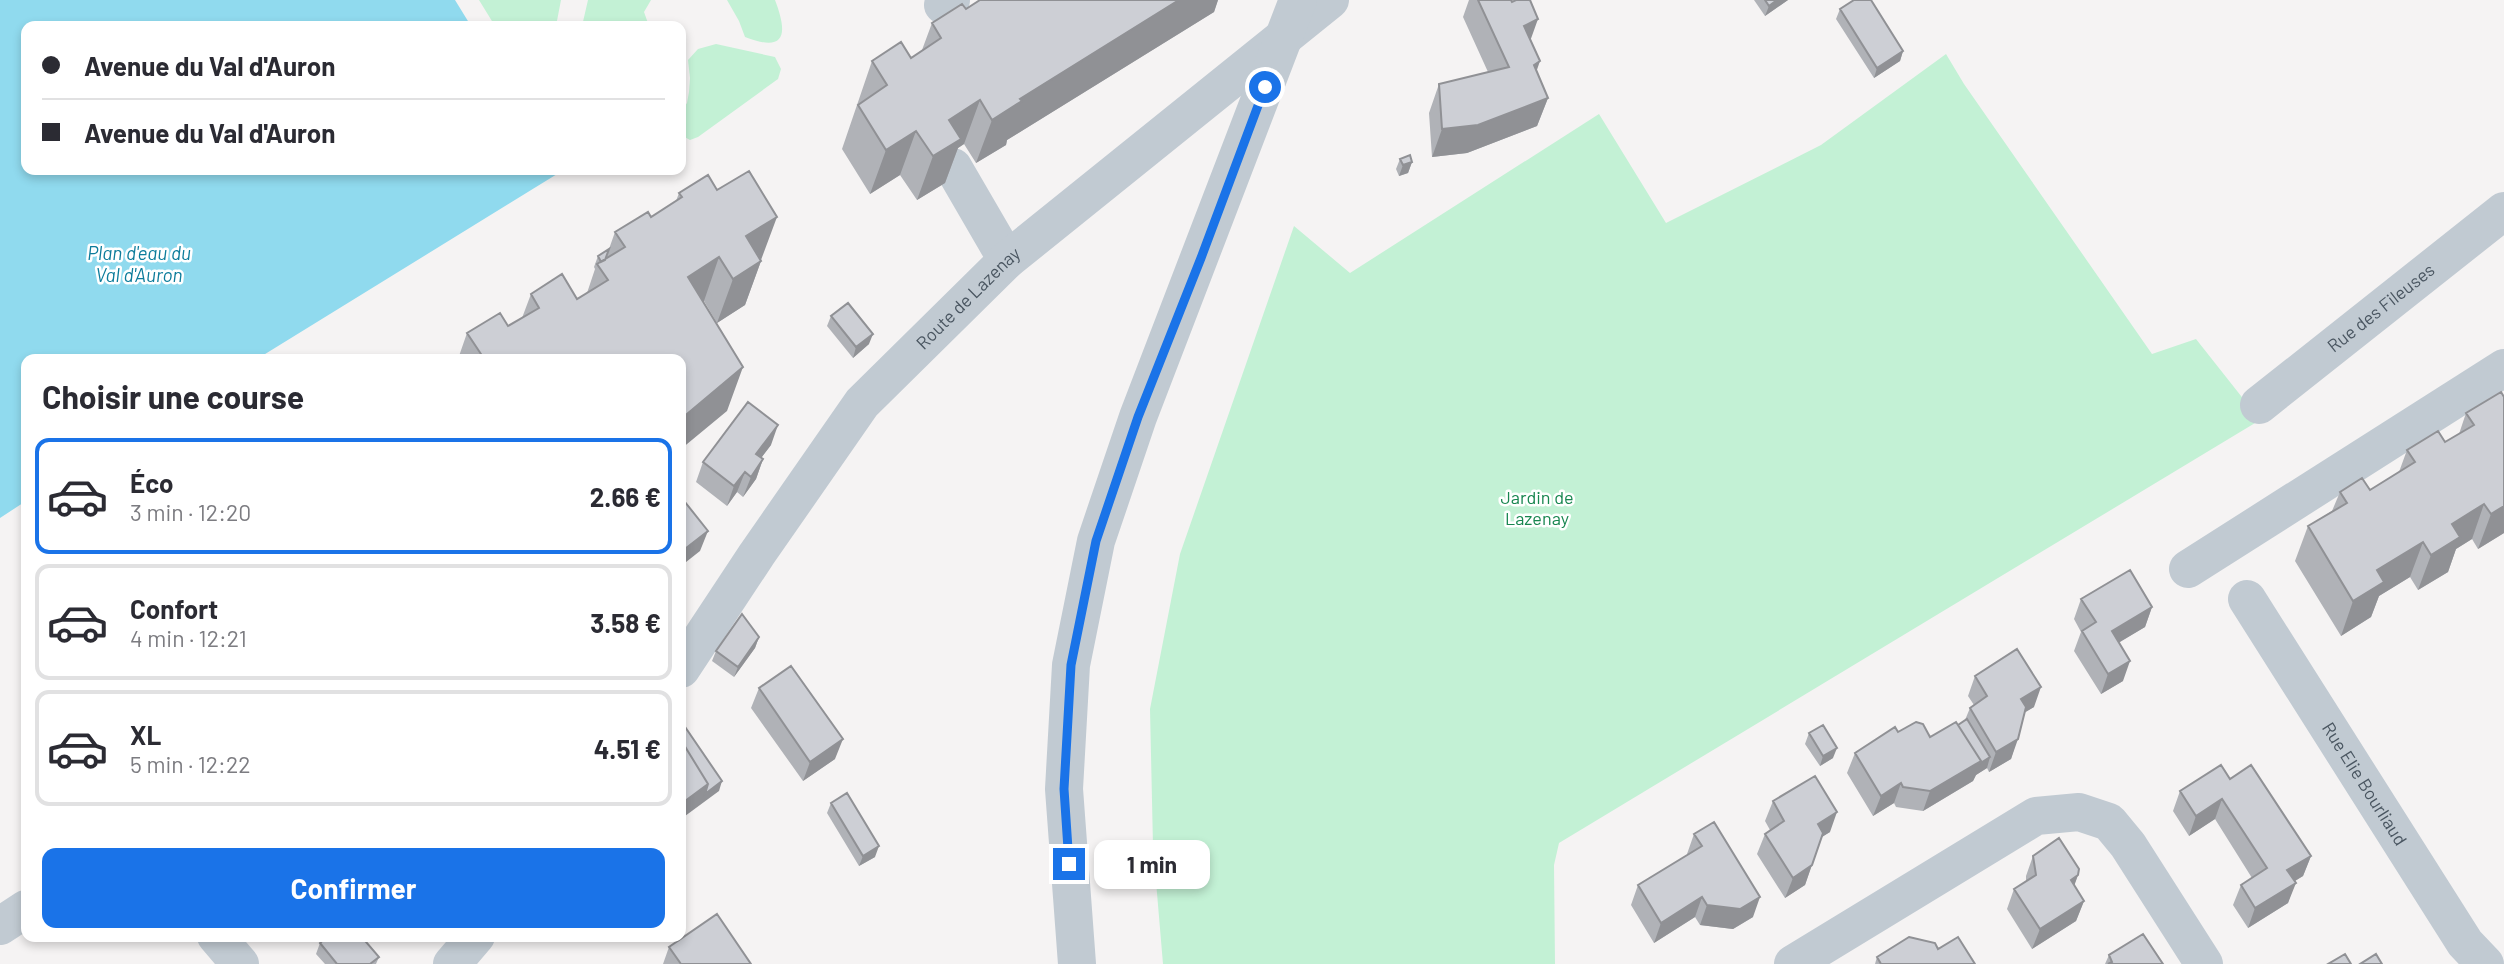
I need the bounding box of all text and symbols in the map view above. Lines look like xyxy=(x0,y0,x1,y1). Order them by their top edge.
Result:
text: Avenue du Val d'Auron xyxy=(84,50,335,81)
route start xyxy=(1249,71,1281,103)
text: Avenue du Val d'Auron xyxy=(84,117,335,148)
water label: Plan d'eau du Val d'Auron xyxy=(87,241,191,286)
street label: Route de Lazenay xyxy=(911,242,1024,353)
street label: Rue des Fileuses xyxy=(2323,258,2439,356)
text: Choisir une course xyxy=(42,377,304,415)
icon: car xyxy=(46,465,109,528)
text: Éco xyxy=(130,467,173,498)
text: 2.66 € xyxy=(590,481,661,512)
park label: Jardin de Lazenay xyxy=(1500,486,1574,529)
text: 3 min · 12:20 xyxy=(130,498,251,526)
icon: car xyxy=(46,591,109,654)
text: Confort xyxy=(130,593,218,624)
text: 3.58 € xyxy=(590,607,661,638)
text: 4 min · 12:21 xyxy=(130,624,247,652)
icon: car xyxy=(46,717,109,780)
street label: Rue Elie Bourliaud xyxy=(2318,718,2412,849)
text: XL xyxy=(130,719,161,750)
text: 4.51 € xyxy=(594,733,661,764)
text: 5 min · 12:22 xyxy=(130,750,251,778)
callout: 1 min xyxy=(1094,840,1209,888)
button: Confirmer xyxy=(42,848,665,928)
route end xyxy=(1053,848,1085,880)
text: 1 min xyxy=(1127,850,1177,878)

